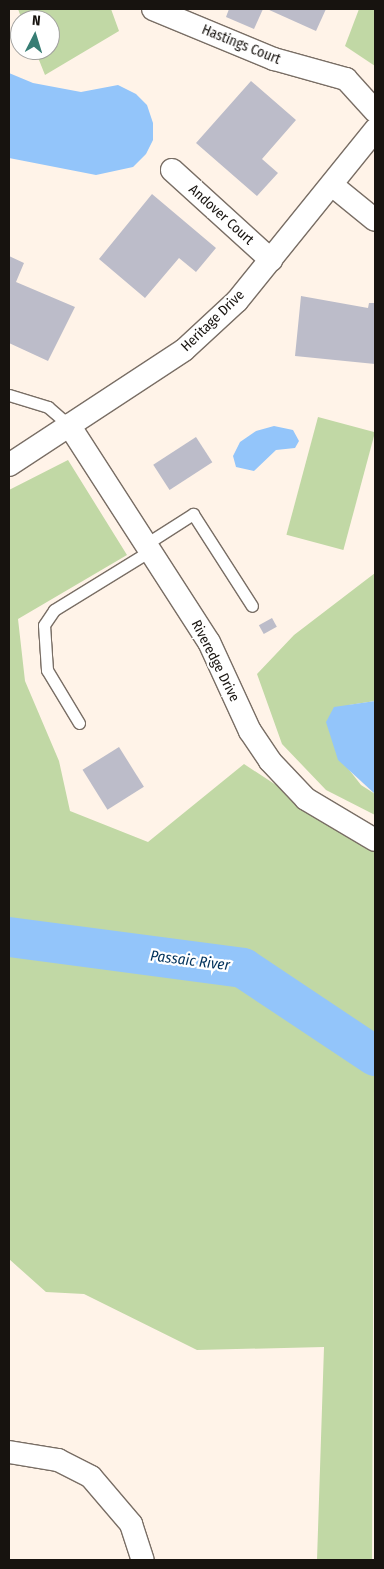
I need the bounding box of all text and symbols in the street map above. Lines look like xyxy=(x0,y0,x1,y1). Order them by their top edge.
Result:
north arrow xyxy=(10,10,60,60)
text: N xyxy=(31,12,41,29)
street label: Hastings Court xyxy=(199,22,283,68)
street label: Andover Court xyxy=(185,181,257,249)
street label: Heritage Drive xyxy=(178,287,248,355)
street label: Riveredge Drive xyxy=(187,617,243,705)
water label: Passaic River xyxy=(149,947,231,975)

